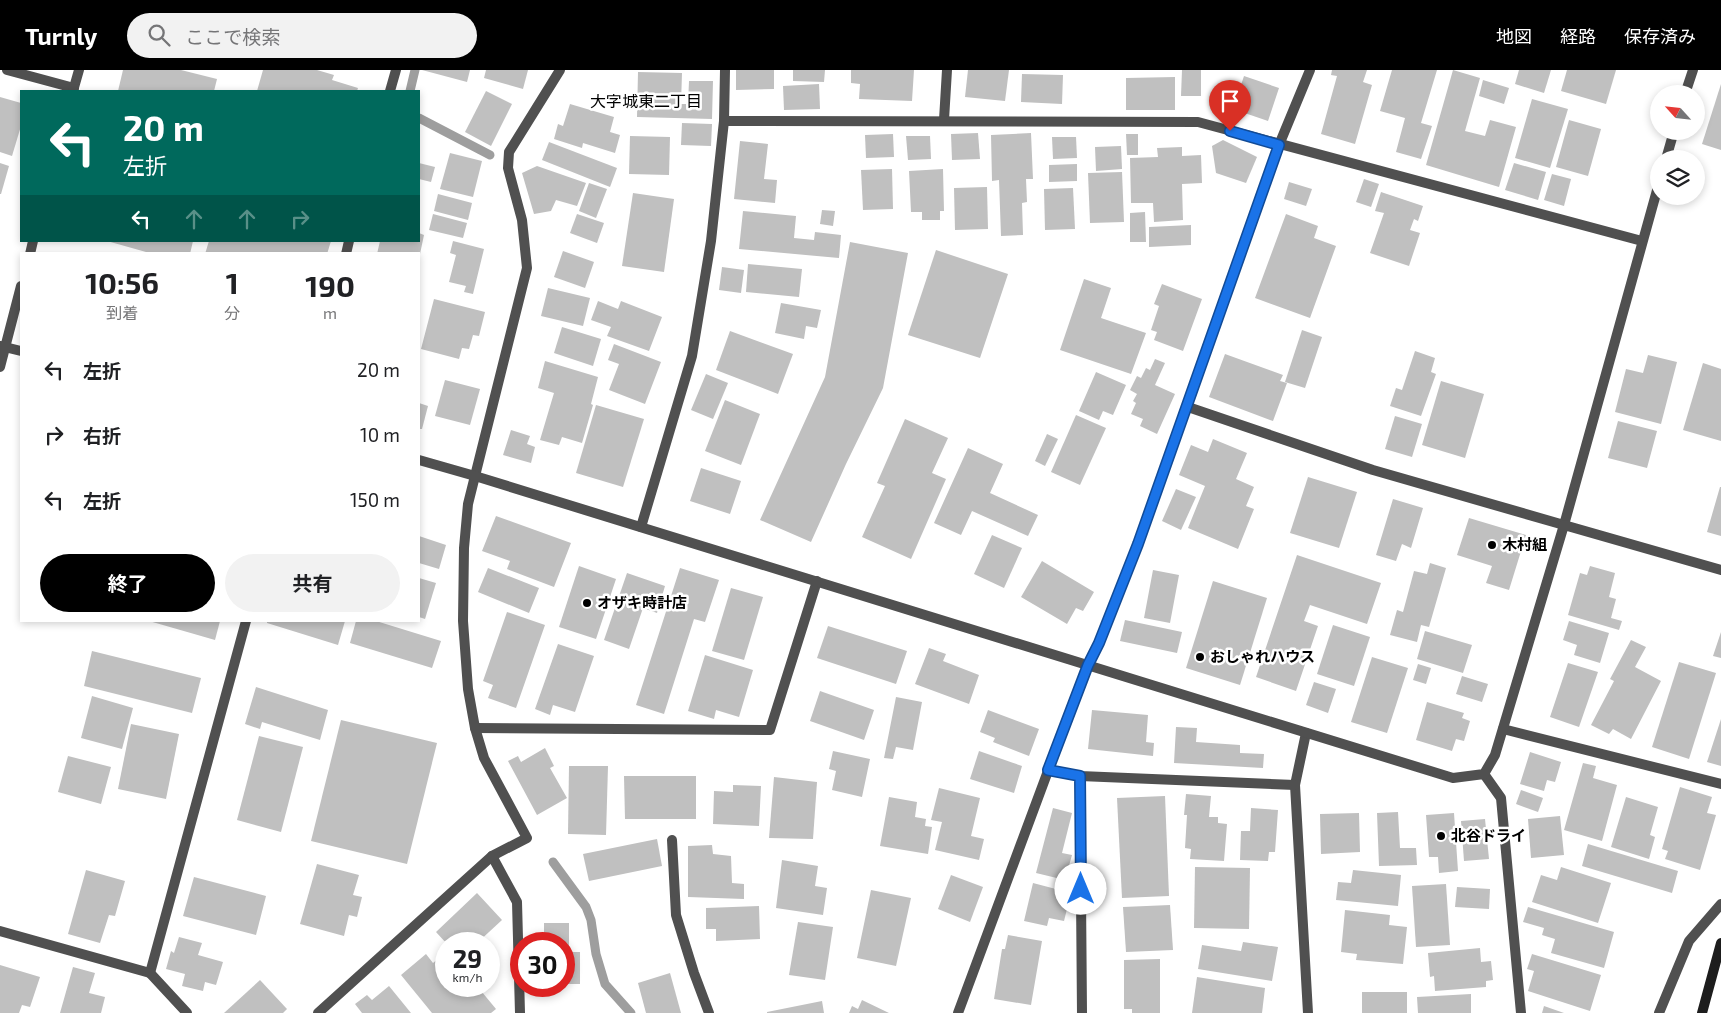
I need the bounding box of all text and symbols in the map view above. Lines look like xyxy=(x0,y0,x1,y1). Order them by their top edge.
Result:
search box xyxy=(127,13,477,58)
text: Turnly xyxy=(25,21,97,50)
icon: search xyxy=(145,21,173,49)
text: ここで検索 xyxy=(185,25,280,48)
text: 地図 xyxy=(1496,25,1532,47)
text: 経路 xyxy=(1560,25,1596,47)
text: 保存済み xyxy=(1624,25,1696,47)
pin xyxy=(1209,80,1251,131)
north arrow xyxy=(1650,85,1705,140)
map controls xyxy=(1650,85,1705,205)
icon: arrive xyxy=(1216,87,1244,115)
district label: 大字城東二丁目 xyxy=(590,91,702,110)
text: 20 m xyxy=(123,106,204,148)
icon: left xyxy=(40,110,105,175)
button: layers xyxy=(1650,150,1705,205)
text: 左折 xyxy=(123,152,167,178)
icon: left xyxy=(127,205,155,233)
icon: ahead xyxy=(180,205,208,233)
icon: ahead xyxy=(233,205,261,233)
icon: right xyxy=(286,205,314,233)
text: 10:56 xyxy=(85,264,159,300)
text: 1 xyxy=(226,264,239,300)
text: 190 xyxy=(305,267,355,303)
text: 到着 xyxy=(106,303,138,322)
text: 分 xyxy=(224,303,240,322)
text: m xyxy=(323,303,337,322)
icon: left xyxy=(40,356,68,384)
text: 20 m xyxy=(357,358,400,381)
text: 左折 xyxy=(83,359,121,382)
icon: right xyxy=(40,421,68,449)
text: 10 m xyxy=(360,423,400,446)
text: 右折 xyxy=(83,424,121,447)
icon: left xyxy=(40,486,68,514)
text: 150 m xyxy=(350,488,400,511)
text: 左折 xyxy=(83,489,121,512)
place label: 木村組 xyxy=(1502,535,1547,553)
marker: 木村組 xyxy=(1486,539,1498,551)
button: 終了 xyxy=(40,554,215,612)
button: 共有 xyxy=(225,554,400,612)
place label: オザキ時計店 xyxy=(597,593,687,611)
marker: オザキ時計店 xyxy=(581,597,593,609)
place label: おしゃれハウス xyxy=(1210,647,1315,665)
marker: おしゃれハウス xyxy=(1194,651,1206,663)
place label: 北谷ドライ xyxy=(1451,826,1526,844)
marker: 北谷ドライ xyxy=(1435,830,1447,842)
position arrow xyxy=(1054,862,1106,914)
speed limit sign: 30 xyxy=(510,932,575,997)
text: 29 xyxy=(453,943,482,973)
text: km/h xyxy=(453,970,482,984)

